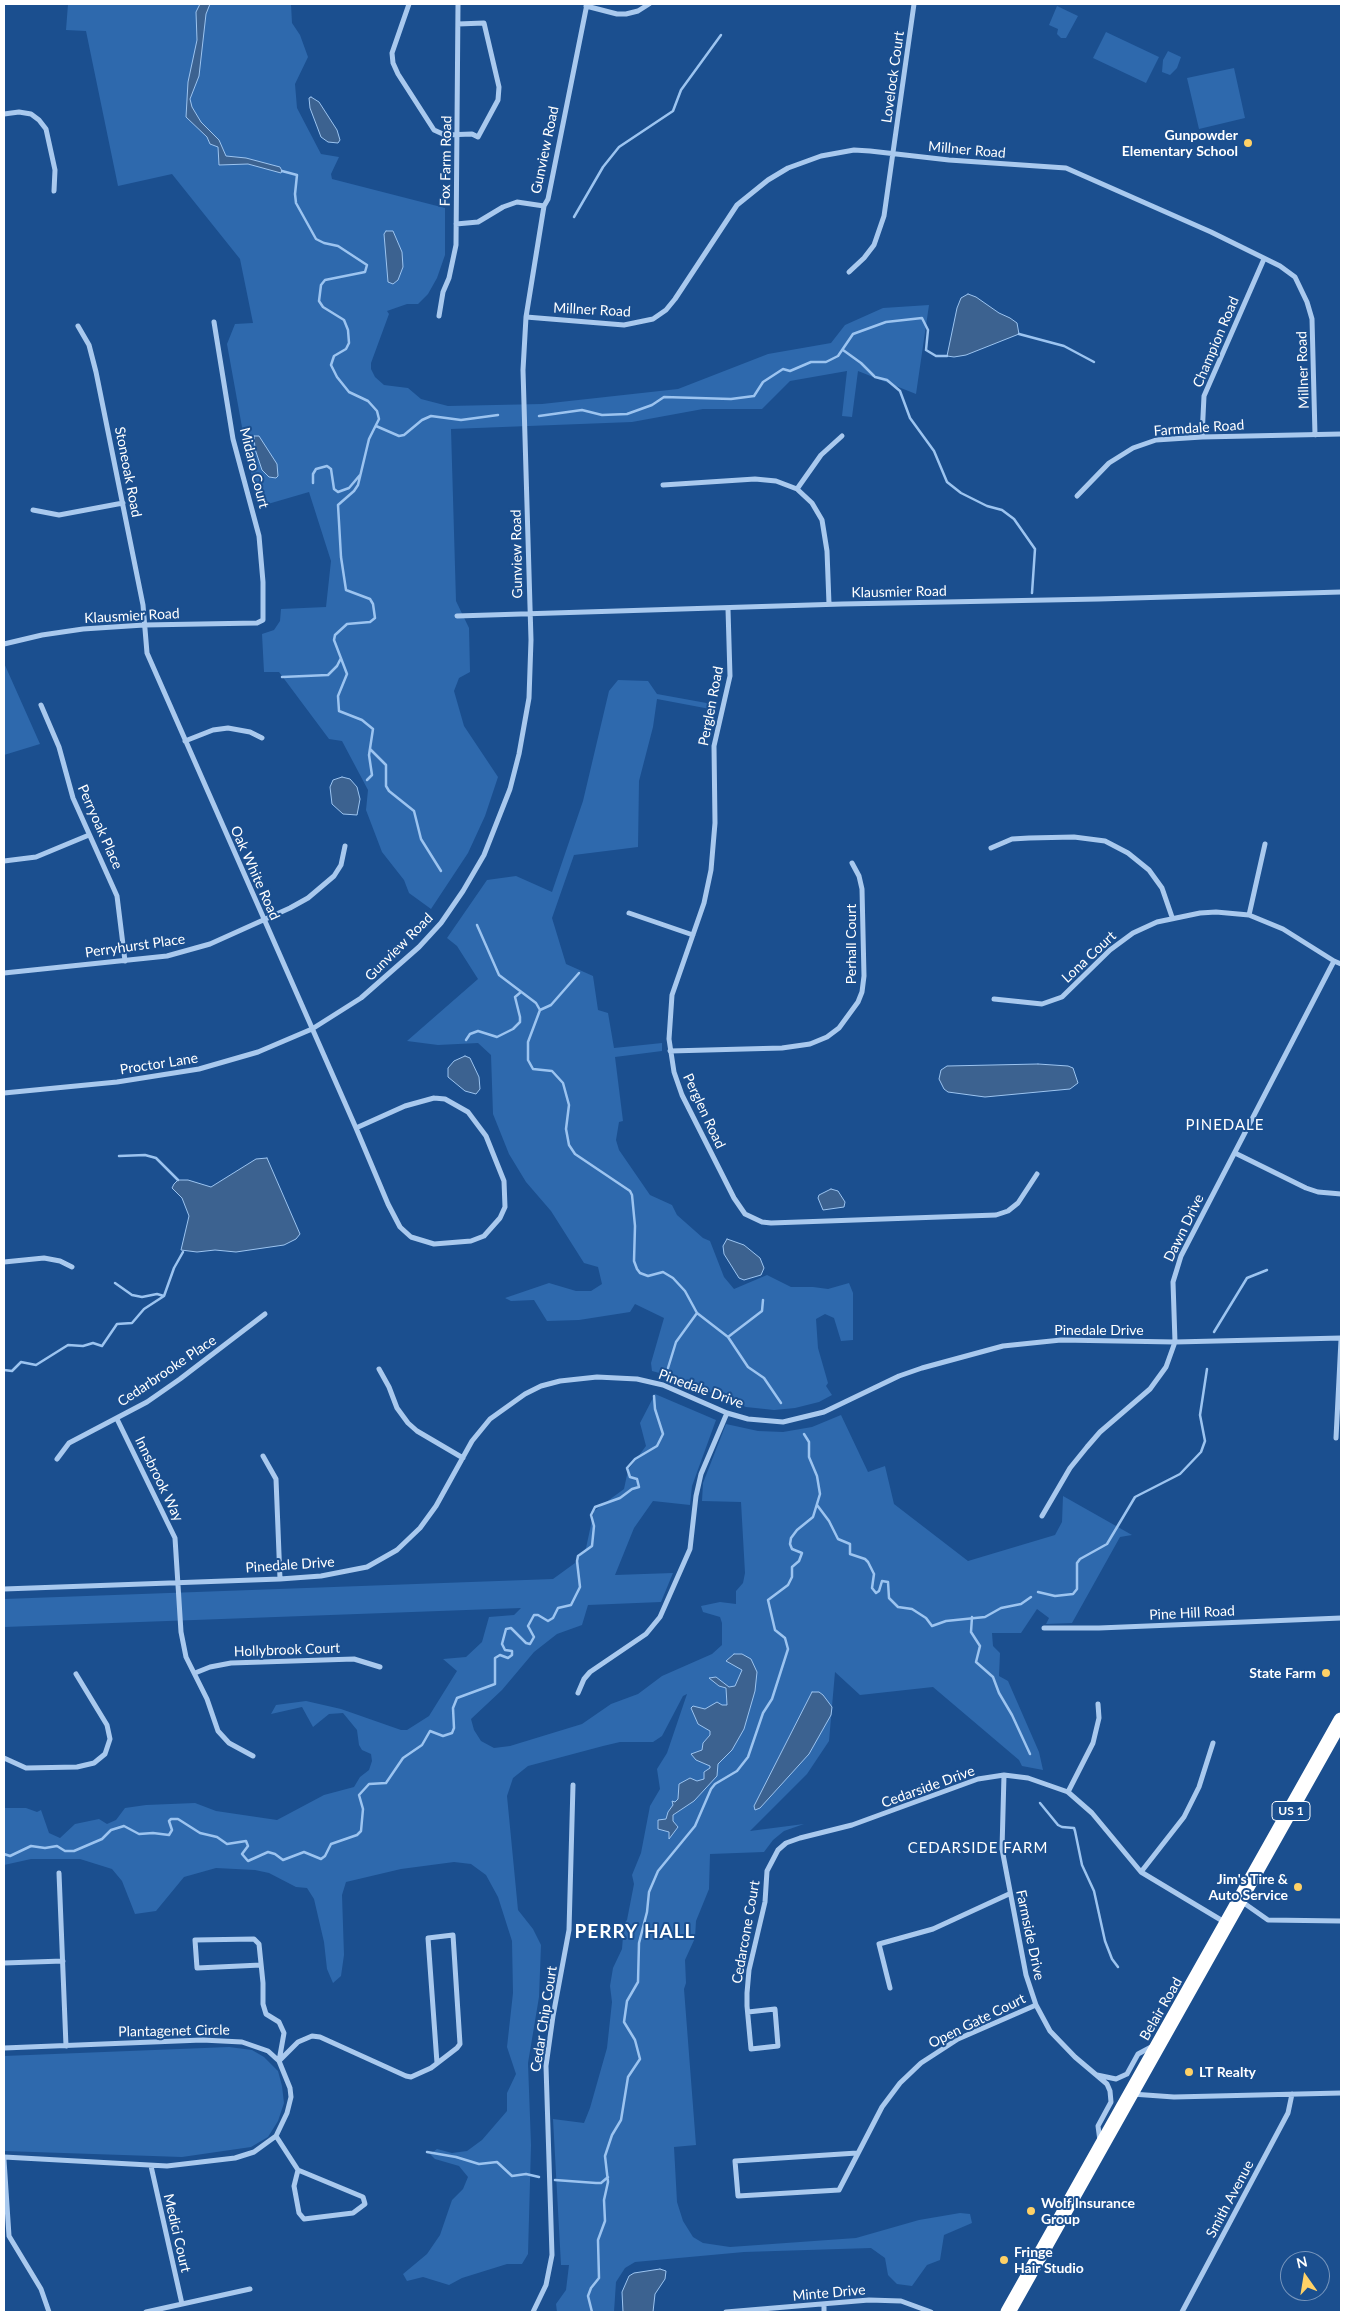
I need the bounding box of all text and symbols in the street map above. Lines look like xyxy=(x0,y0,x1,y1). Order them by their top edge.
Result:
street label: Lovelock Court xyxy=(878,30,908,124)
street label: Gunview Road xyxy=(528,105,562,195)
street label: Fox Farm Road xyxy=(437,116,455,206)
place label: Gunpowder Elementary School xyxy=(1122,127,1238,160)
marker: Gunpowder Elementary School xyxy=(1242,137,1254,149)
street label: Millner Road xyxy=(928,138,1006,162)
street label: Champion Road xyxy=(1189,294,1243,390)
street label: Millner Road xyxy=(553,300,631,320)
street label: Millner Road xyxy=(1293,331,1313,409)
street label: Farmdale Road xyxy=(1153,416,1245,440)
street label: Stoneoak Road xyxy=(111,425,145,519)
street label: Midaro Court xyxy=(236,426,272,510)
street label: Gunview Road xyxy=(508,509,526,599)
street label: Klausmier Road xyxy=(851,583,947,601)
street label: Klausmier Road xyxy=(84,605,180,627)
street label: Perglen Road xyxy=(695,665,727,747)
street label: Perryoak Place xyxy=(74,782,126,872)
street label: Oak White Road xyxy=(227,823,283,923)
street label: Perhall Court xyxy=(843,904,859,984)
street label: Gunview Road xyxy=(362,910,436,984)
street label: Lona Court xyxy=(1058,928,1120,986)
street label: Perryhurst Place xyxy=(84,931,186,961)
street label: Proctor Lane xyxy=(119,1050,199,1078)
street label: Perglen Road xyxy=(679,1071,729,1151)
district label: PINEDALE xyxy=(1185,1116,1265,1134)
street label: Dawn Drive xyxy=(1160,1191,1208,1265)
street label: Pinedale Drive xyxy=(1054,1322,1144,1338)
street label: Cedarbrooke Place xyxy=(115,1332,219,1410)
street label: Pinedale Drive xyxy=(656,1366,746,1412)
street label: Innsbrook Way xyxy=(131,1434,187,1524)
street label: Pinedale Drive xyxy=(245,1554,335,1576)
street label: Pine Hill Road xyxy=(1149,1602,1235,1624)
street label: Hollybrook Court xyxy=(233,1640,341,1660)
place label: State Farm xyxy=(1249,1665,1316,1681)
marker: State Farm xyxy=(1320,1667,1332,1679)
street label: Cedarside Drive xyxy=(879,1762,977,1812)
road number: US 1 xyxy=(1272,1802,1310,1820)
district label: CEDARSIDE FARM xyxy=(906,1839,1050,1857)
place label: Jim's Tire & Auto Service xyxy=(1209,1871,1288,1904)
street label: Cedarcone Court xyxy=(729,1879,763,1985)
marker: Jim's Tire & Auto Service xyxy=(1292,1881,1304,1893)
street label: Farmside Drive xyxy=(1012,1888,1048,1982)
district label: PERRY HALL xyxy=(573,1921,697,1943)
street label: Cedar Chip Court xyxy=(527,1965,561,2073)
street label: Belair Road xyxy=(1136,1975,1186,2043)
street label: Open Gate Court xyxy=(926,1990,1028,2052)
street label: Plantagenet Circle xyxy=(118,2022,230,2040)
place label: LT Realty xyxy=(1199,2064,1256,2080)
marker: LT Realty xyxy=(1183,2066,1195,2078)
street label: Smith Avenue xyxy=(1203,2157,1257,2241)
street label: Medici Court xyxy=(160,2192,194,2274)
place label: Wolf Insurance Group xyxy=(1041,2195,1135,2228)
marker: Wolf Insurance Group xyxy=(1025,2205,1037,2217)
place label: Fringe Hair Studio xyxy=(1014,2244,1084,2276)
north arrow xyxy=(1280,2251,1330,2301)
text: N xyxy=(1295,2252,1309,2271)
marker: Fringe Hair Studio xyxy=(998,2254,1010,2266)
street label: Minte Drive xyxy=(792,2281,866,2305)

